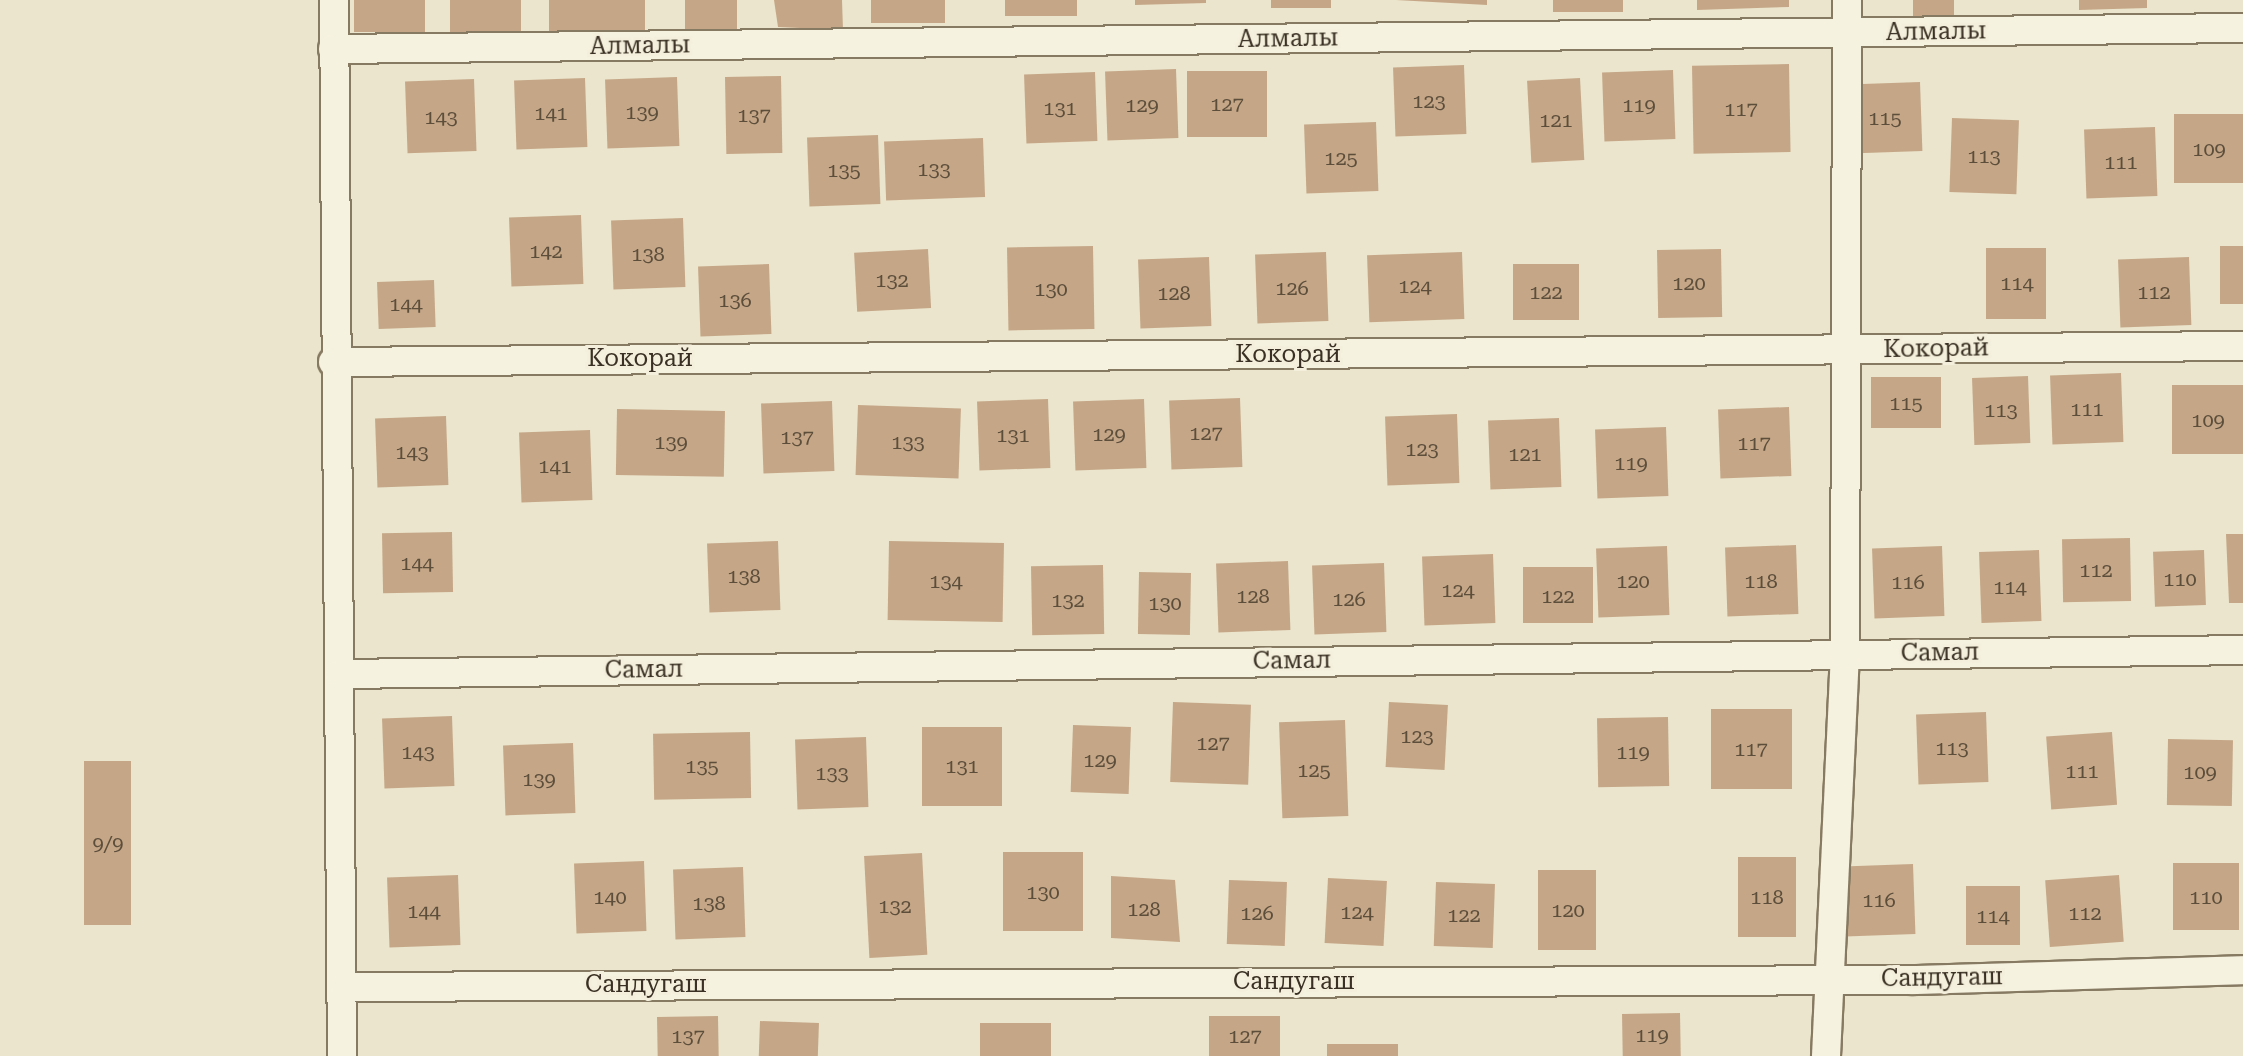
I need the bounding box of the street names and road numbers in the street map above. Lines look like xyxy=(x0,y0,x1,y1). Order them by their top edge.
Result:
street label: Алмалы xyxy=(1886,17,1986,47)
street label: Алмалы xyxy=(1238,24,1338,54)
street label: Алмалы xyxy=(590,31,690,61)
street label: Кокорай xyxy=(1883,334,1989,364)
street label: Кокорай xyxy=(1235,341,1341,369)
street label: Кокорай xyxy=(587,345,693,373)
street label: Самал xyxy=(1901,638,1979,668)
street label: Самал xyxy=(1253,646,1331,676)
street label: Самал xyxy=(605,655,683,685)
street label: Сандугаш xyxy=(1881,963,2003,993)
street label: Сандугаш xyxy=(1233,968,1355,996)
street label: Сандугаш xyxy=(585,971,707,999)

